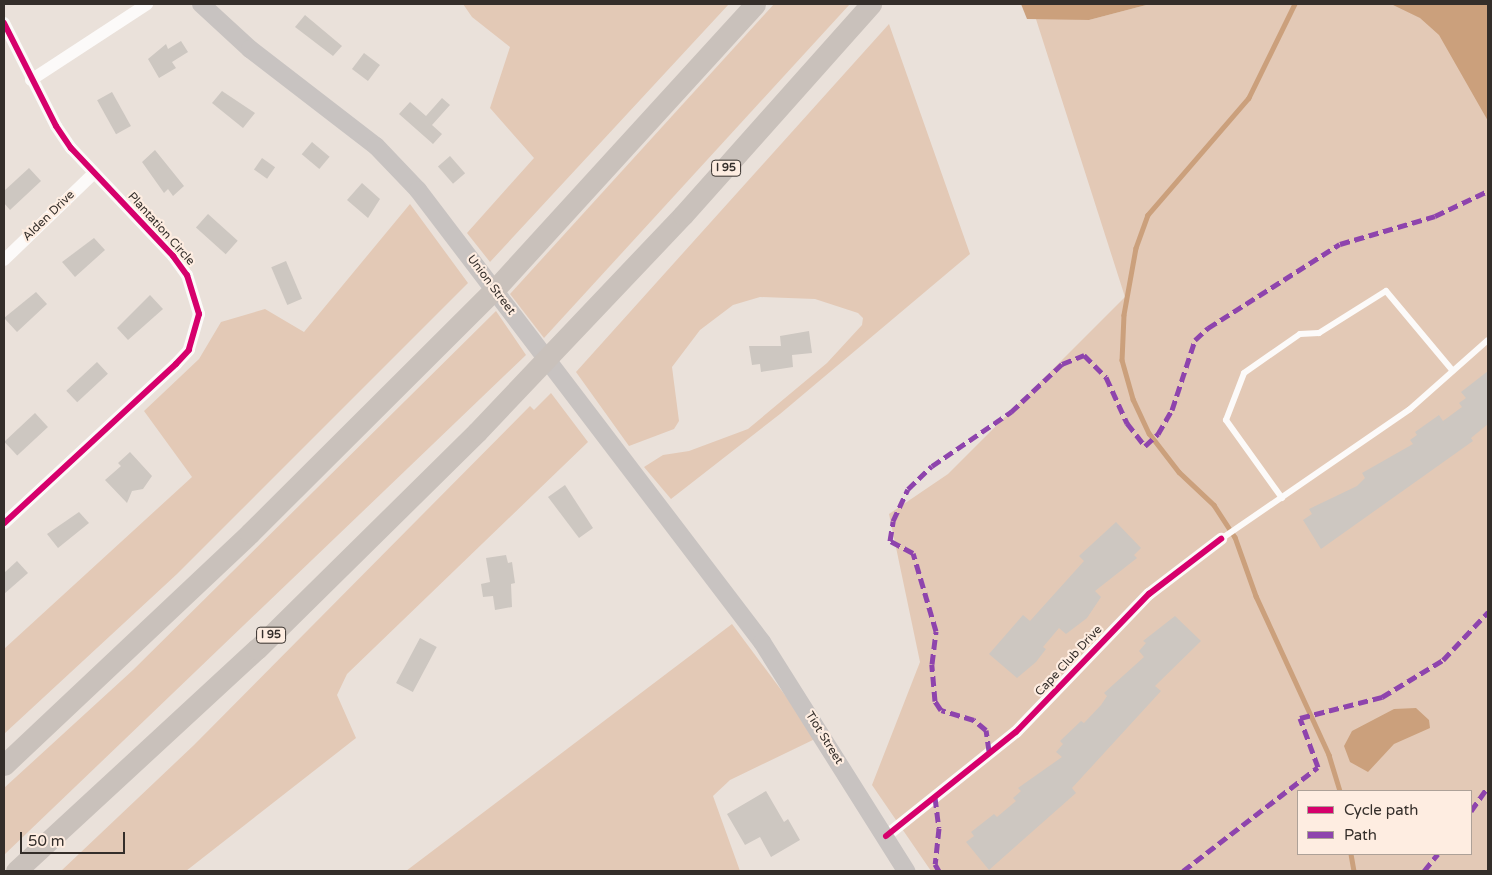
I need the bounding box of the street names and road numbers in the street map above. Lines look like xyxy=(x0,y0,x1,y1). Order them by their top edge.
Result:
road number: I 95 xyxy=(711,160,741,177)
street label: Alden Drive xyxy=(20,188,78,244)
street label: Plantation Circle xyxy=(124,190,198,268)
street label: Union Street xyxy=(464,252,518,318)
street label: Cape Club Drive xyxy=(1033,623,1105,699)
road number: I 95 xyxy=(256,626,286,644)
street label: Tiot Street xyxy=(802,709,846,767)

